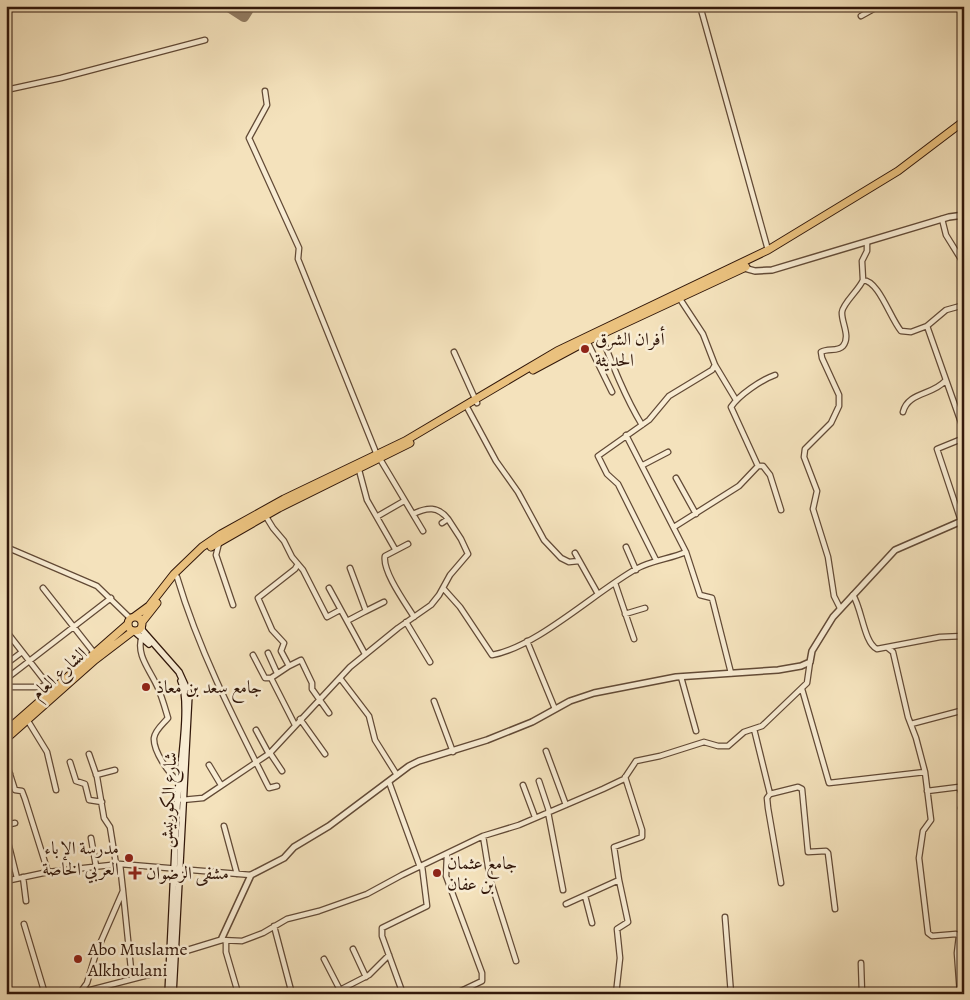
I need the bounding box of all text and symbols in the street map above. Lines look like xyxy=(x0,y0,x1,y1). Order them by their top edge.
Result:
place label: أفران الشرق الحديثة xyxy=(595,326,665,372)
marker: أفران الشرق الحديثة xyxy=(579,343,591,355)
street label: الشارع العام xyxy=(26,641,95,708)
place label: جامع سعد بن معاذ xyxy=(156,675,262,703)
marker: جامع سعد بن معاذ xyxy=(140,681,152,693)
street label: شارع الكورنيش xyxy=(154,751,185,849)
place label: مدرسة الإباء العربي الخاصة xyxy=(42,836,119,884)
place label: جامع عثمان بن عفان xyxy=(447,851,517,896)
marker: مدرسة الإباء العربي الخاصة xyxy=(123,852,135,864)
place label: مشفى الرضوان xyxy=(146,861,229,886)
marker: مشفى الرضوان xyxy=(128,866,142,880)
marker: جامع عثمان بن عفان xyxy=(431,867,443,879)
place label: Abo Muslame Alkhoulani xyxy=(87,937,188,982)
marker: Abo Muslame Alkhoulani xyxy=(72,953,84,965)

